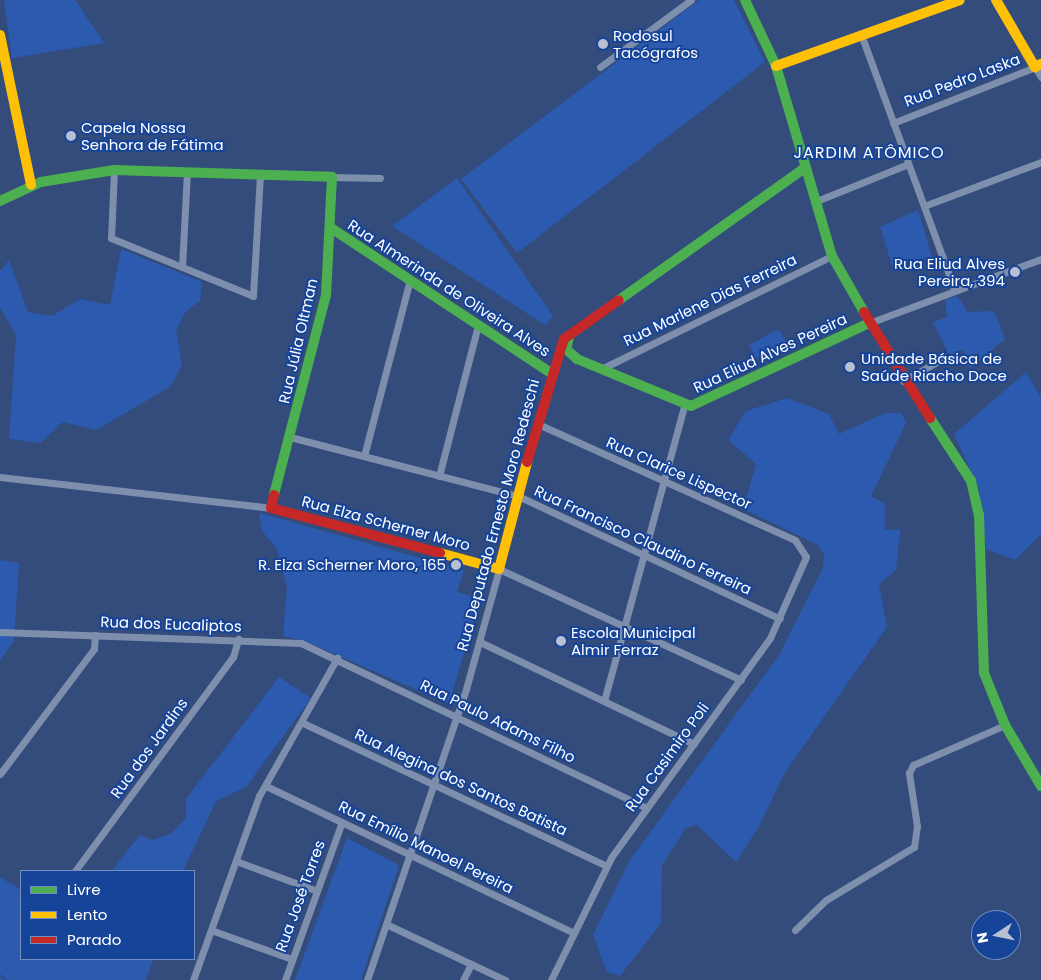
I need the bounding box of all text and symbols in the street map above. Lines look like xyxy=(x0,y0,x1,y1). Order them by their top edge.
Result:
place label: Rodosul Tacógrafos xyxy=(613,26,698,61)
marker: Rodosul Tacógrafos xyxy=(597,38,609,50)
street label: Rua Pedro Laska xyxy=(902,50,1022,110)
place label: Capela Nossa Senhora de Fátima xyxy=(81,118,224,153)
marker: Capela Nossa Senhora de Fátima xyxy=(65,130,77,142)
district label: JARDIM ATÔMICO xyxy=(792,143,946,163)
street label: Rua Almerinda de Oliveira Alves xyxy=(344,216,554,360)
street label: Rua Marlene Dias Ferreira xyxy=(620,250,800,350)
place label: Rua Eliud Alves Pereira, 394 xyxy=(894,254,1005,289)
marker: Rua Eliud Alves Pereira, 394 xyxy=(1009,266,1021,278)
street label: Rua Júlia Oltman xyxy=(275,277,321,405)
street label: Rua Eliud Alves Pereira xyxy=(690,309,850,397)
place label: Unidade Básica de Saúde Riacho Doce xyxy=(861,349,1007,384)
marker: Unidade Básica de Saúde Riacho Doce xyxy=(843,360,857,374)
street label: Rua Deputado Ernesto Moro Redeschi xyxy=(453,377,543,653)
street label: Rua Clarice Lispector xyxy=(604,433,754,513)
street label: Rua Francisco Claudino Ferreira xyxy=(531,482,755,598)
street label: Rua Elza Scherner Moro xyxy=(300,492,472,554)
place label: R. Elza Scherner Moro, 165 xyxy=(258,556,446,574)
marker: R. Elza Scherner Moro, 165 xyxy=(450,559,462,571)
street label: Rua dos Eucaliptos xyxy=(100,613,242,635)
place label: Escola Municipal Almir Ferraz xyxy=(571,623,696,658)
marker: Escola Municipal Almir Ferraz xyxy=(555,635,567,647)
street label: Rua Paulo Adams Filho xyxy=(417,676,579,766)
street label: Rua dos Jardins xyxy=(107,694,191,802)
street label: Rua Casimiro Poli xyxy=(621,699,713,815)
street label: Rua Alegina dos Santos Batista xyxy=(352,725,570,839)
street label: Rua Emílio Manoel Pereira xyxy=(336,797,516,897)
street label: Rua José Torres xyxy=(271,838,329,954)
legend xyxy=(20,870,195,960)
text: Livre xyxy=(67,879,100,900)
text: Lento xyxy=(67,904,107,925)
north arrow xyxy=(971,910,1021,960)
text: Parado xyxy=(67,929,121,950)
text: N xyxy=(971,931,993,945)

